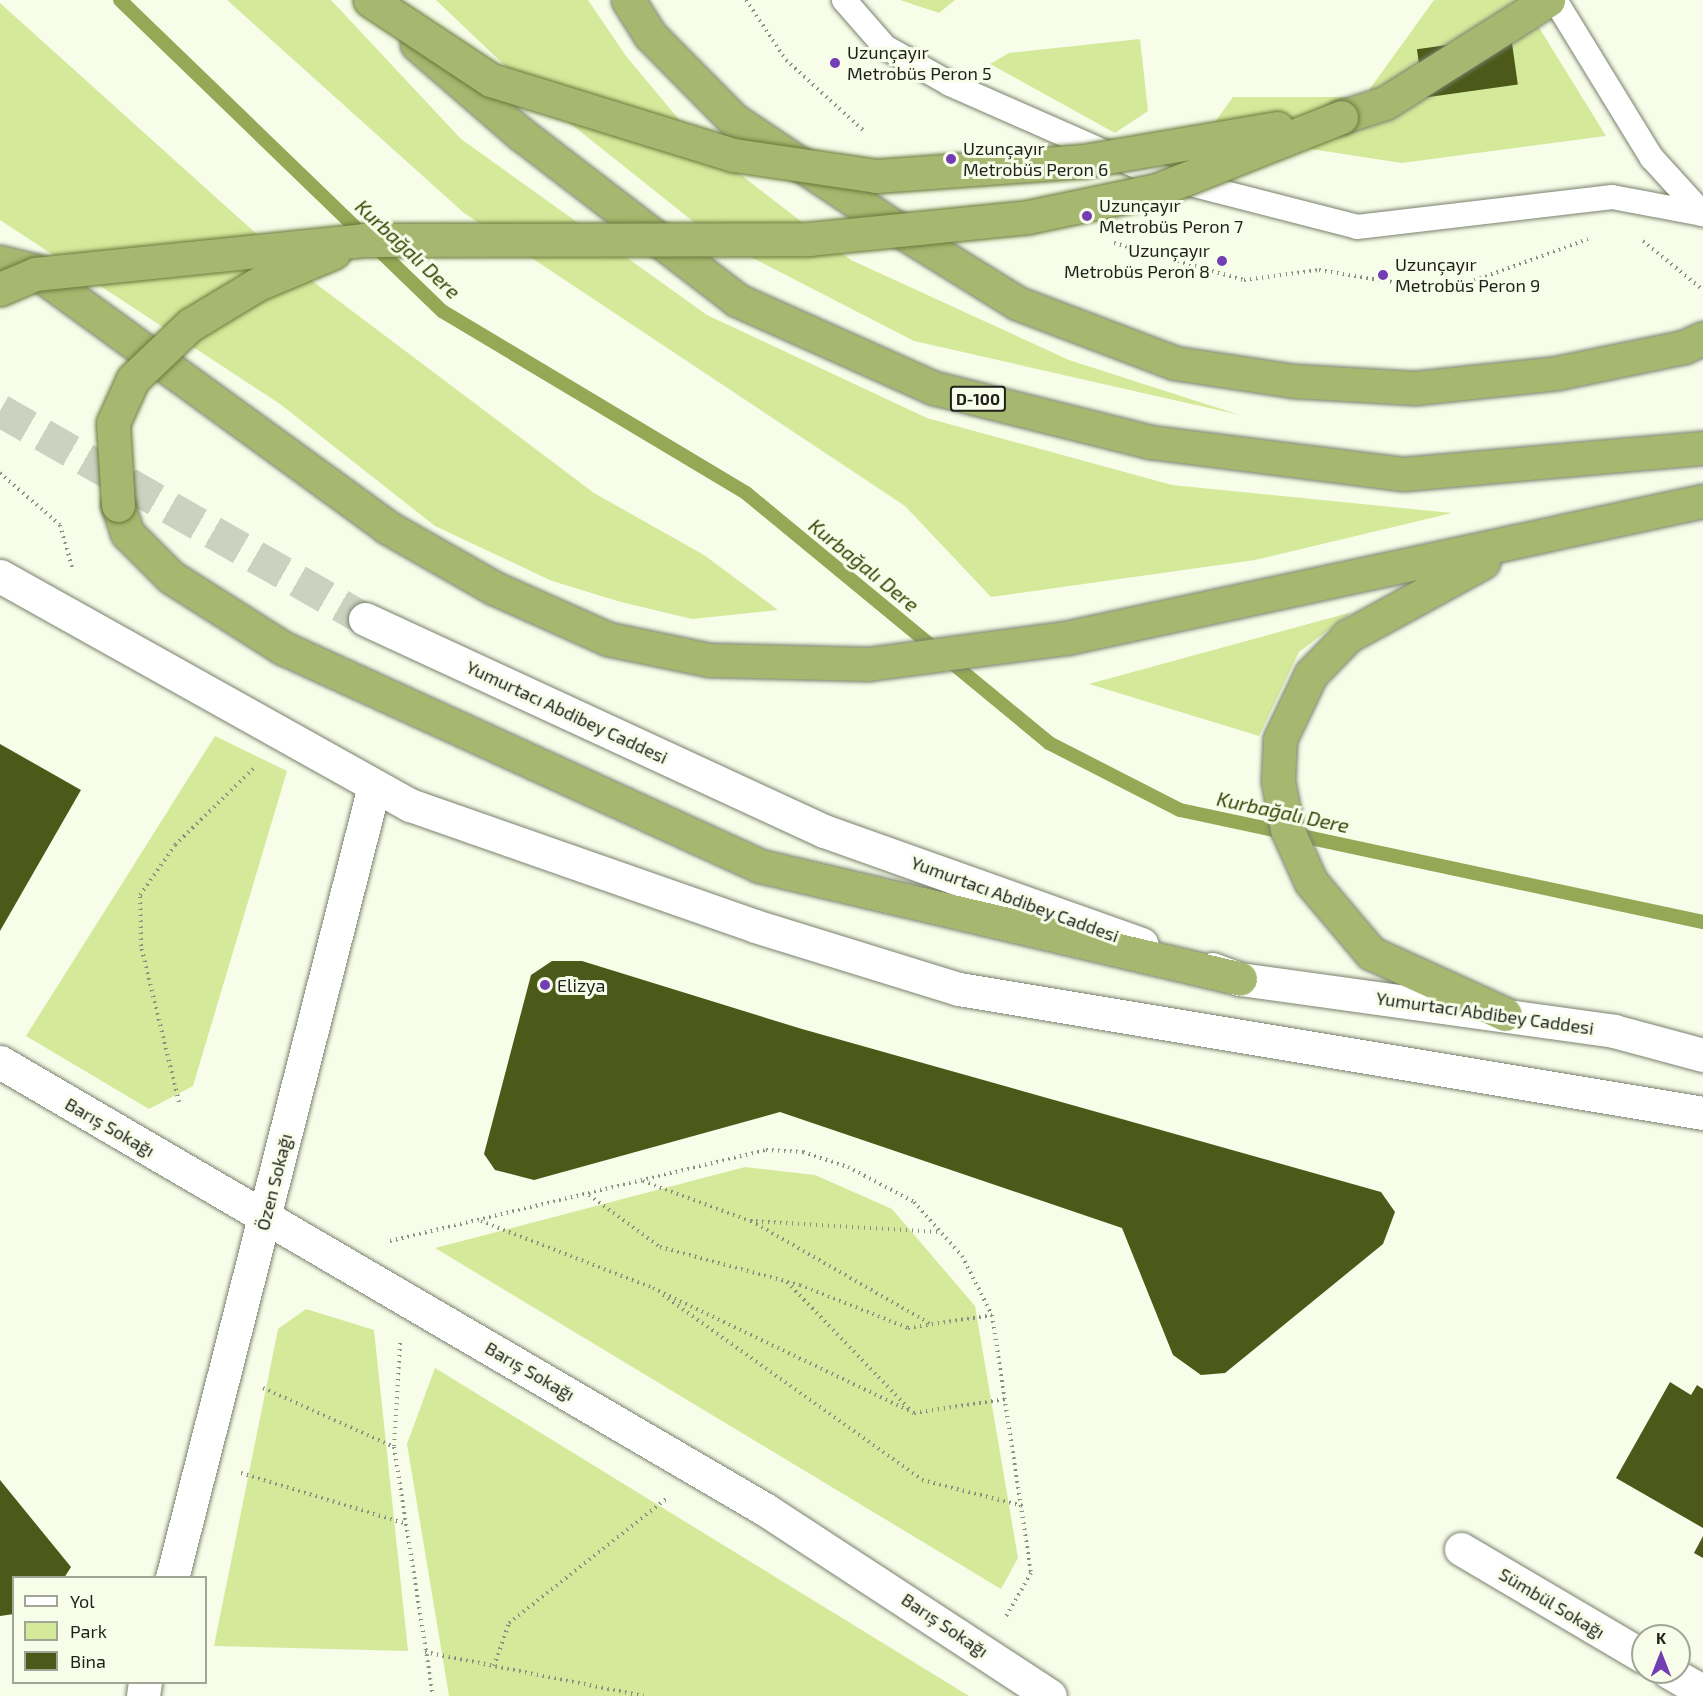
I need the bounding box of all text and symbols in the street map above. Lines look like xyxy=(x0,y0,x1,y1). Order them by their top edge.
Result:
place label: Uzunçayır Metrobüs Peron 5 xyxy=(847,42,992,84)
marker: Uzunçayır Metrobüs Peron 5 xyxy=(828,56,842,70)
place label: Uzunçayır Metrobüs Peron 6 xyxy=(963,138,1108,180)
marker: Uzunçayır Metrobüs Peron 6 xyxy=(944,152,958,166)
water label: Kurbağalı Dere xyxy=(351,194,465,304)
place label: Uzunçayır Metrobüs Peron 7 xyxy=(1099,195,1243,238)
marker: Uzunçayır Metrobüs Peron 7 xyxy=(1080,209,1094,223)
place label: Uzunçayır Metrobüs Peron 8 xyxy=(1064,240,1210,282)
marker: Uzunçayır Metrobüs Peron 8 xyxy=(1215,254,1229,268)
place label: Uzunçayır Metrobüs Peron 9 xyxy=(1395,254,1540,296)
marker: Uzunçayır Metrobüs Peron 9 xyxy=(1376,268,1390,282)
road number: D-100 xyxy=(950,386,1006,412)
water label: Kurbağalı Dere xyxy=(804,513,924,617)
street label: Yumurtacı Abdibey Caddesi xyxy=(463,656,671,768)
water label: Kurbağalı Dere xyxy=(1215,786,1351,838)
street label: Yumurtacı Abdibey Caddesi xyxy=(908,851,1122,947)
place label: Elizya xyxy=(557,974,605,996)
marker: Elizya xyxy=(538,978,552,992)
street label: Yumurtacı Abdibey Caddesi xyxy=(1374,987,1596,1039)
street label: Barış Sokağı xyxy=(61,1093,159,1161)
street label: Özen Sokağı xyxy=(252,1131,296,1233)
street label: Barış Sokağı xyxy=(481,1337,579,1405)
street label: Sümbül Sokağı xyxy=(1495,1563,1609,1643)
legend xyxy=(12,1576,207,1684)
street label: Barış Sokağı xyxy=(898,1588,992,1662)
text: Yol xyxy=(70,1590,95,1612)
text: Park xyxy=(70,1620,107,1642)
north arrow xyxy=(1631,1624,1691,1684)
text: K xyxy=(1656,1628,1666,1647)
text: Bina xyxy=(70,1650,106,1672)

